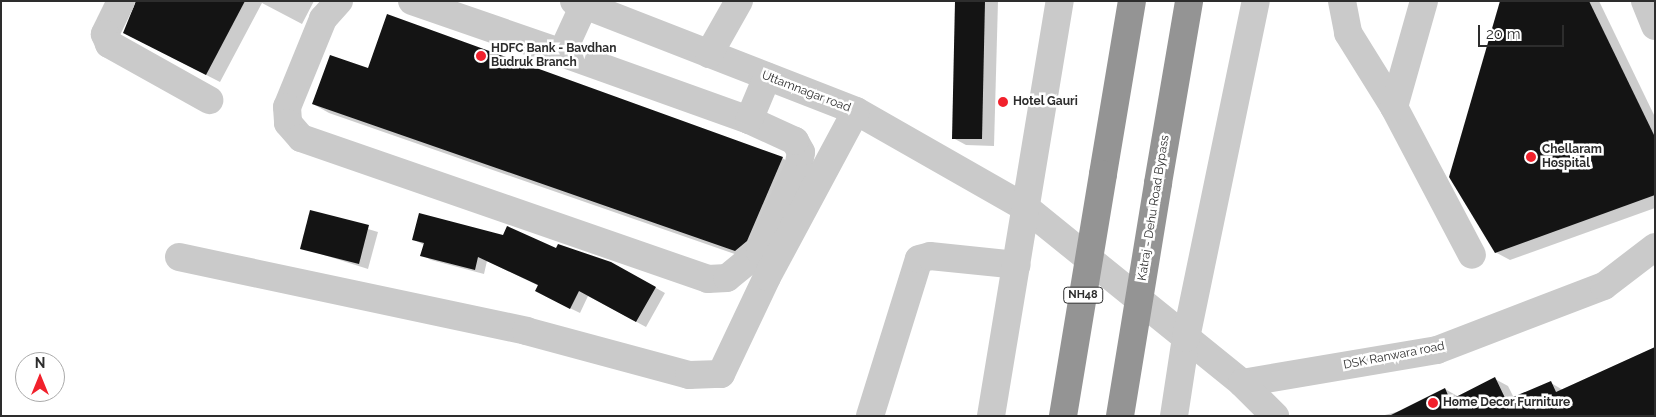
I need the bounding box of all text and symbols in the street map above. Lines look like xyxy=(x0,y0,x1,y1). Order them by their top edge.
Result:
scale bar xyxy=(1481,15,1567,47)
text: 20 m xyxy=(1486,25,1521,43)
place label: HDFC Bank - Bavdhan Budruk Branch xyxy=(491,42,616,70)
marker: HDFC Bank - Bavdhan Budruk Branch xyxy=(475,50,487,62)
street label: Uttamnagar road xyxy=(759,68,853,116)
place label: Hotel Gauri xyxy=(1013,95,1078,109)
marker: Hotel Gauri xyxy=(997,96,1009,108)
street label: Katraj - Dehu Road Bypass xyxy=(1135,134,1173,282)
place label: Chellaram Hospital xyxy=(1542,143,1602,171)
marker: Chellaram Hospital xyxy=(1524,150,1538,164)
road number: NH48 xyxy=(1063,286,1103,304)
street label: DSK Ranwara road xyxy=(1342,339,1446,373)
north arrow xyxy=(15,352,65,402)
text: N xyxy=(35,355,45,371)
place label: Home Decor Furniture xyxy=(1443,396,1570,410)
marker: Home Decor Furniture xyxy=(1427,397,1439,409)

